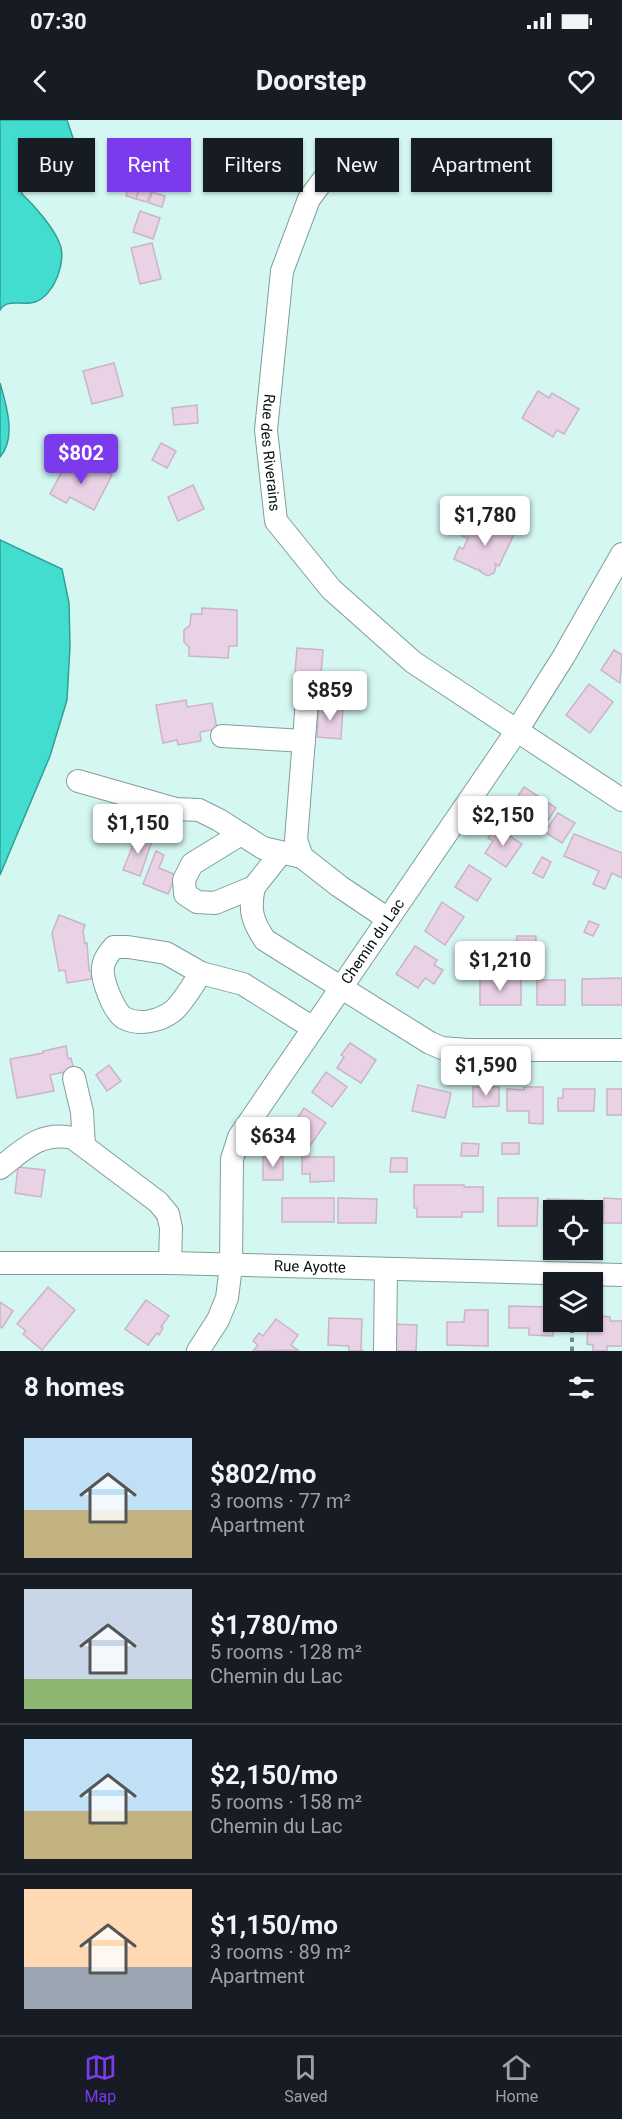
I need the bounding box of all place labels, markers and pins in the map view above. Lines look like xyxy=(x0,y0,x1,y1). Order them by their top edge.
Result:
pin: $802 xyxy=(45,434,117,485)
pin: $1,780 xyxy=(436,496,534,547)
pin: $859 xyxy=(294,671,366,722)
pin: $2,150 xyxy=(454,796,552,847)
pin: $1,150 xyxy=(89,804,187,855)
pin: $1,210 xyxy=(451,941,549,992)
pin: $1,590 xyxy=(437,1046,535,1097)
pin: $634 xyxy=(237,1117,309,1168)

